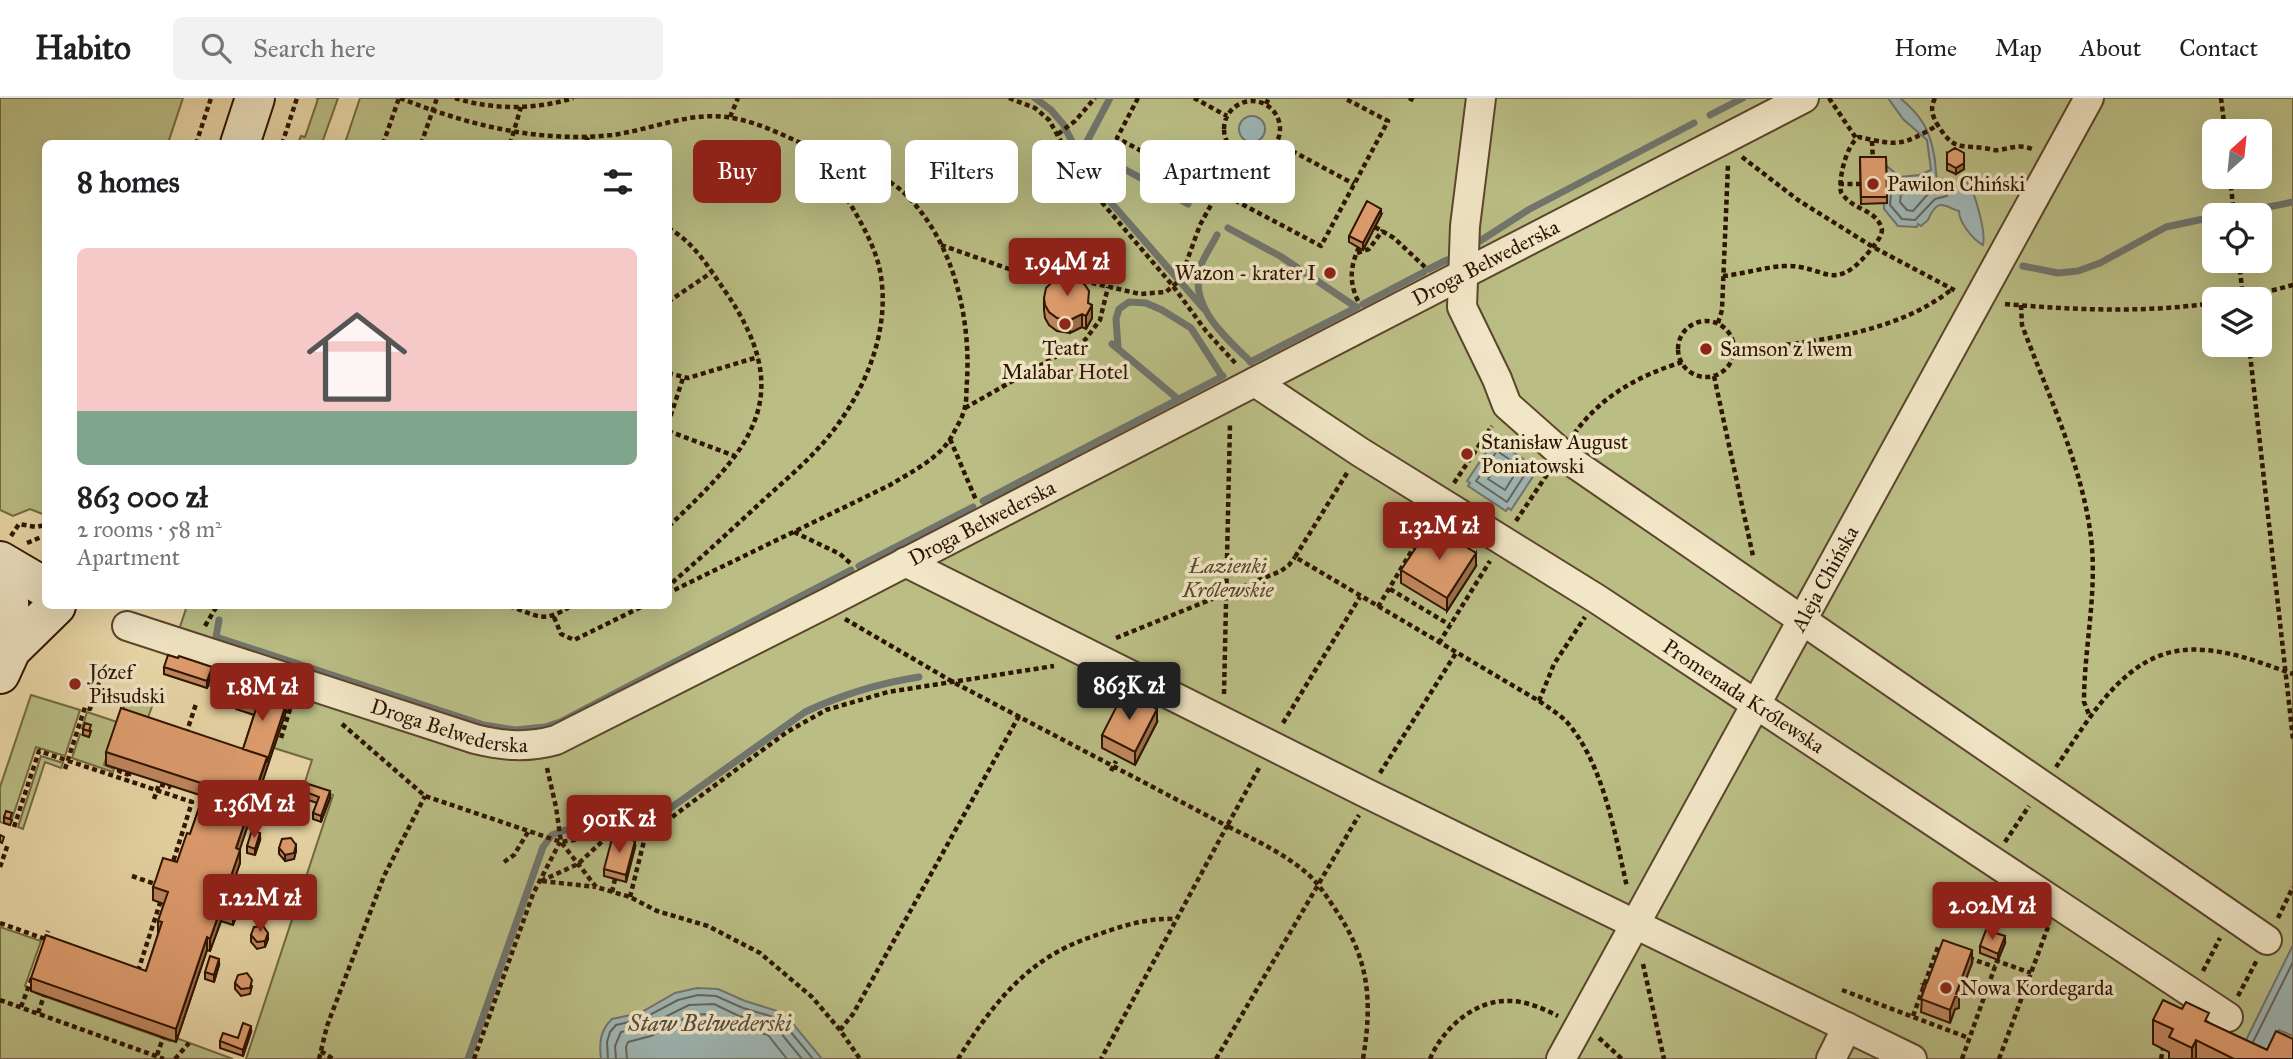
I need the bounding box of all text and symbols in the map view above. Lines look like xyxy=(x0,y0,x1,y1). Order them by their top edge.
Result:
search box xyxy=(173,17,663,80)
text: Habito xyxy=(35,28,131,68)
icon: search xyxy=(197,29,235,67)
text: Search here xyxy=(253,32,376,64)
text: Home xyxy=(1894,33,1957,63)
text: Map xyxy=(1995,33,2042,63)
text: About xyxy=(2080,33,2141,63)
text: Contact xyxy=(2179,33,2258,63)
north arrow xyxy=(2202,119,2272,189)
map controls xyxy=(2202,119,2272,357)
chip: Buy xyxy=(693,140,781,203)
chip: Rent xyxy=(795,140,891,203)
chip: Filters xyxy=(905,140,1018,203)
chip: New xyxy=(1032,140,1126,203)
chip: Apartment xyxy=(1140,140,1295,203)
icon: filters xyxy=(599,163,637,201)
text: 8 homes xyxy=(77,164,180,200)
place label: Pawilon Chiński xyxy=(1887,171,2026,197)
marker: Pawilon Chiński xyxy=(1865,176,1881,192)
button: locate xyxy=(2202,203,2272,273)
street label: Droga Belwederska xyxy=(1408,214,1564,311)
pin: 1.94M zł xyxy=(995,238,1139,298)
text: 1.94M zł xyxy=(1025,247,1109,275)
place label: Wazon - krater I xyxy=(1175,260,1316,286)
marker: Wazon - krater I xyxy=(1322,265,1338,281)
button: layers xyxy=(2202,287,2272,357)
icon: home xyxy=(294,294,420,420)
marker: Teatr Malabar Hotel xyxy=(1057,316,1073,332)
place label: Teatr Malabar Hotel xyxy=(1001,335,1129,385)
place label: Samson z lwem xyxy=(1720,336,1853,362)
marker: Samson z lwem xyxy=(1698,341,1714,357)
place label: Stanisław August Poniatowski xyxy=(1481,429,1629,479)
marker: Stanisław August Poniatowski xyxy=(1459,446,1475,462)
street label: Droga Belwederska xyxy=(904,474,1060,572)
text: 863 000 zł xyxy=(77,479,208,515)
pin: 1.32M zł xyxy=(1367,503,1511,562)
text: 1.32M zł xyxy=(1399,511,1479,539)
text: 2 rooms · 58 m² xyxy=(77,515,222,543)
street label: Aleja Chińska xyxy=(1785,521,1864,637)
text: Apartment xyxy=(77,543,180,571)
park label: Łazienki Królewskie xyxy=(1182,553,1275,603)
street label: Promenada Królewska xyxy=(1658,633,1830,759)
place label: Józef Piłsudski xyxy=(87,659,165,709)
pin: 863K zł xyxy=(1064,662,1194,722)
pin: 1.8M zł xyxy=(197,664,327,723)
text: 863K zł xyxy=(1093,671,1165,699)
text: 1.8M zł xyxy=(226,672,298,700)
marker: Józef Piłsudski xyxy=(67,676,83,692)
street label: Droga Belwederska xyxy=(367,693,528,758)
pin: 1.36M zł xyxy=(182,780,326,840)
text: 1.36M zł xyxy=(214,789,294,817)
pin: 901K zł xyxy=(554,796,684,855)
text: 901K zł xyxy=(583,804,655,832)
pin: 1.22M zł xyxy=(188,874,332,934)
pin: 2.02M zł xyxy=(1920,882,2064,942)
text: 1.22M zł xyxy=(219,883,301,911)
text: 2.02M zł xyxy=(1949,891,2035,919)
place label: Nowa Kordegarda xyxy=(1960,975,2114,1001)
marker: Nowa Kordegarda xyxy=(1938,980,1954,996)
water label: Staw Belwederski xyxy=(627,1009,792,1037)

